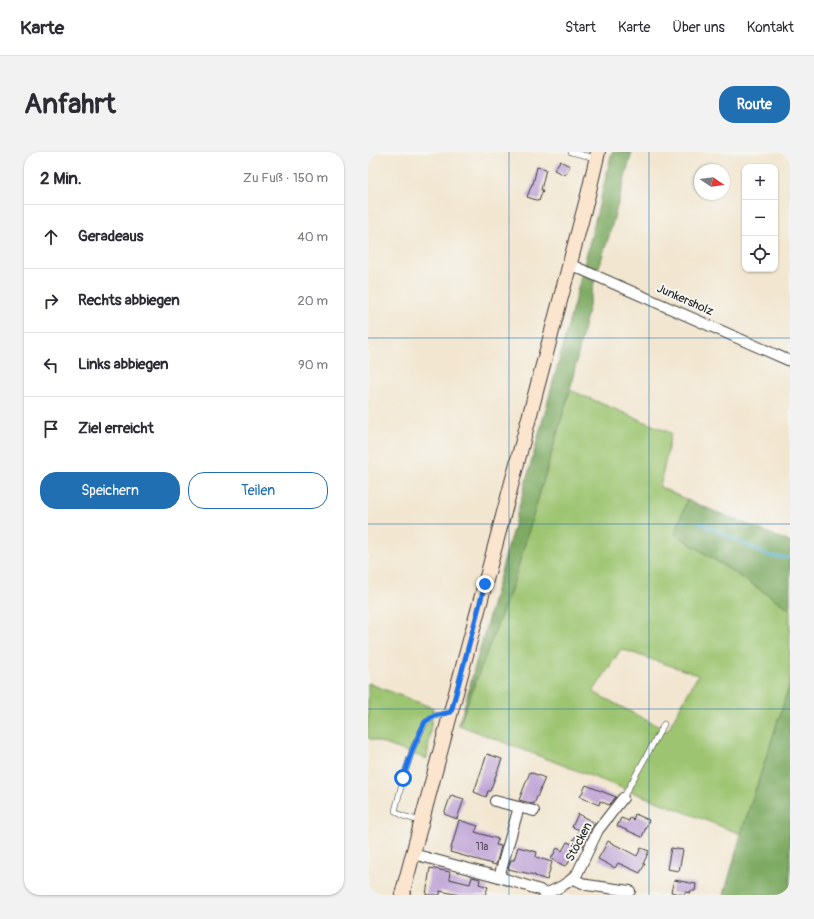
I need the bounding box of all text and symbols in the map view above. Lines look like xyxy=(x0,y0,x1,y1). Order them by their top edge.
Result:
text: Karte xyxy=(20,16,64,40)
text: Start xyxy=(565,19,596,36)
text: Karte xyxy=(618,19,650,36)
text: Über uns xyxy=(672,19,725,36)
text: Kontakt xyxy=(747,19,794,36)
button: Route xyxy=(719,86,790,123)
text: Anfahrt xyxy=(24,87,116,122)
north arrow xyxy=(694,164,730,200)
map controls xyxy=(742,164,778,272)
button: + xyxy=(742,164,778,200)
text: 2 Min. xyxy=(40,168,82,189)
text: Zu Fuß · 150 m xyxy=(243,170,328,186)
button: − xyxy=(742,200,778,236)
icon: ahead xyxy=(40,226,62,248)
text: Geradeaus xyxy=(78,227,144,246)
text: 40 m xyxy=(297,229,328,245)
button: locate xyxy=(742,236,778,272)
street label: Junkersholz xyxy=(654,281,716,319)
icon: right xyxy=(40,290,62,312)
text: Rechts abbiegen xyxy=(78,291,180,310)
text: 20 m xyxy=(297,293,328,309)
icon: left xyxy=(40,354,62,376)
text: Links abbiegen xyxy=(78,355,169,374)
text: 90 m xyxy=(298,357,328,373)
icon: arrive xyxy=(40,418,62,440)
text: Ziel erreicht xyxy=(78,419,154,438)
button: Speichern xyxy=(40,472,180,509)
button: Teilen xyxy=(188,472,328,509)
route end xyxy=(476,575,494,593)
route start xyxy=(394,769,412,787)
street label: Stöcken xyxy=(563,820,596,864)
house number: 11a xyxy=(476,841,489,853)

